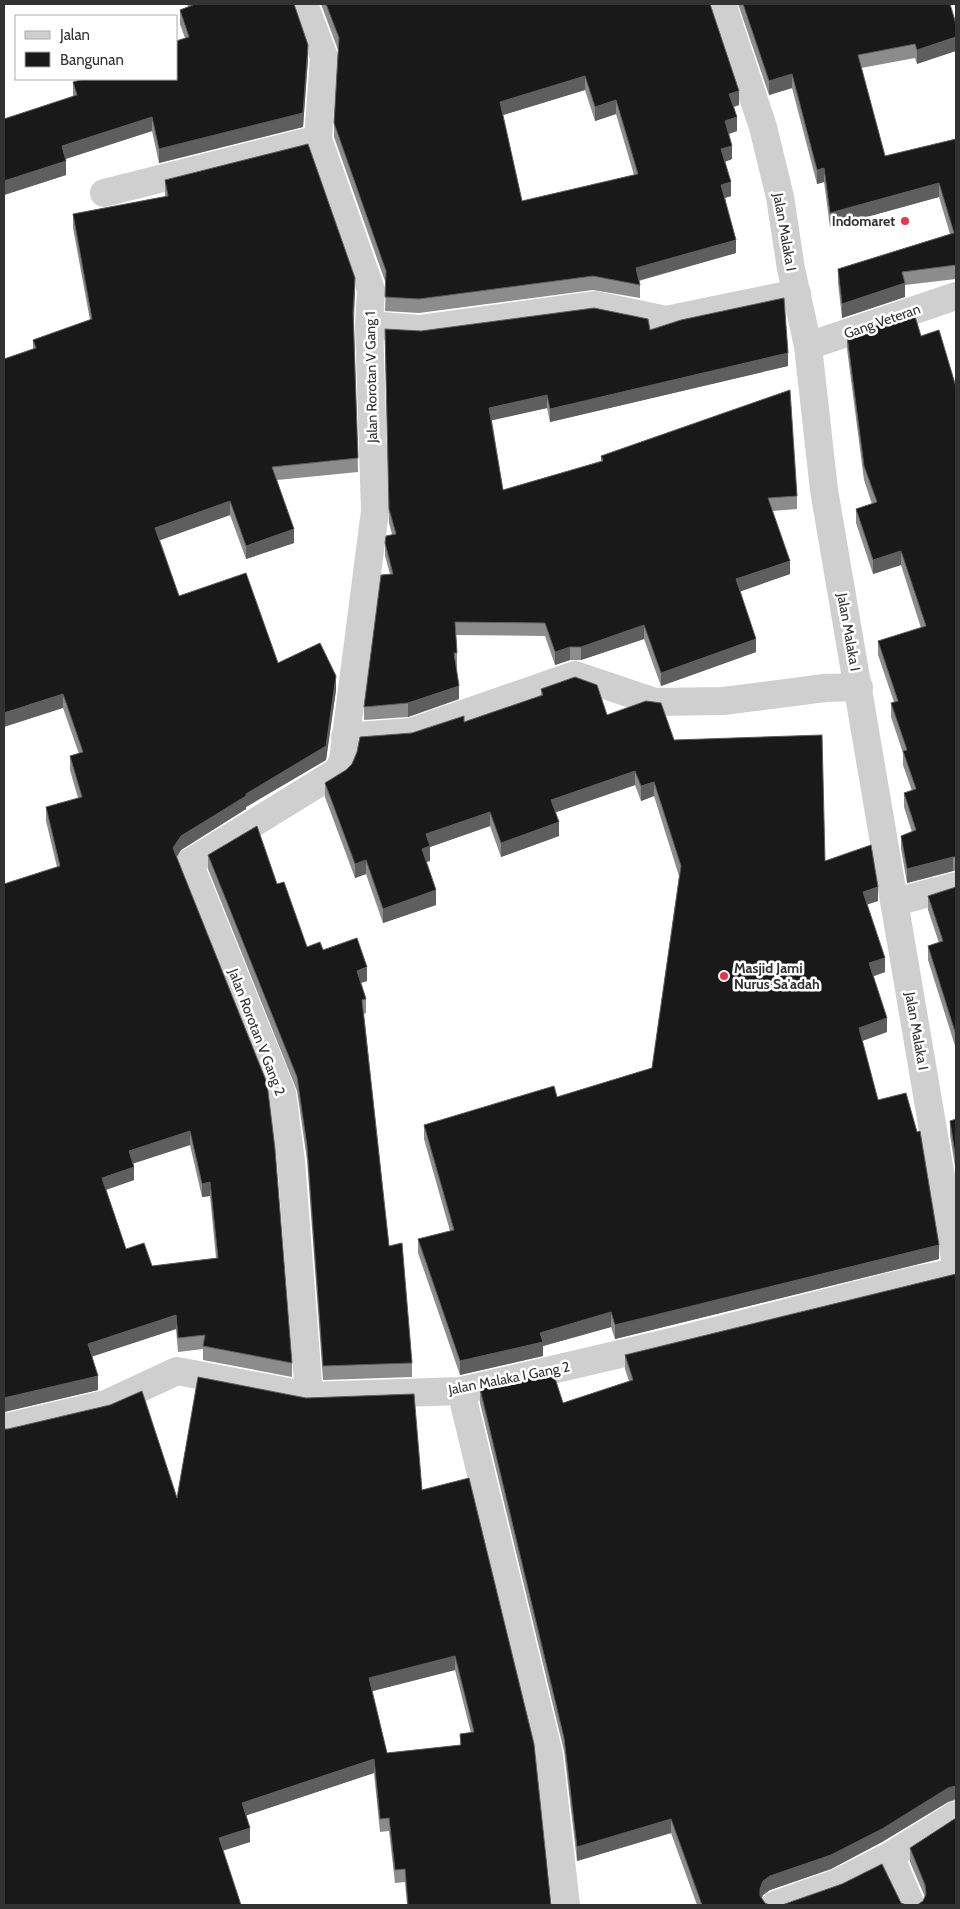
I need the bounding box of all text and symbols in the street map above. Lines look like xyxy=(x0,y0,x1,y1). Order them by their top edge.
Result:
legend xyxy=(15,15,178,80)
text: Jalan xyxy=(59,26,90,44)
text: Bangunan xyxy=(60,51,124,69)
street label: Jalan Malaka I xyxy=(769,191,801,272)
place label: Indomaret xyxy=(832,212,895,230)
marker: Indomaret xyxy=(899,215,911,227)
street label: Gang Veteran xyxy=(841,299,923,342)
street label: Jalan Rorotan V Gang 1 xyxy=(361,311,381,444)
street label: Jalan Malaka I xyxy=(833,591,865,672)
place label: Masjid Jami Nurus Sa'adah xyxy=(734,959,820,993)
street label: Jalan Rorotan V Gang 2 xyxy=(224,965,289,1098)
marker: Masjid Jami Nurus Sa'adah xyxy=(718,970,730,982)
street label: Jalan Malaka I xyxy=(901,990,933,1071)
street label: Jalan Malaka I Gang 2 xyxy=(446,1357,571,1399)

